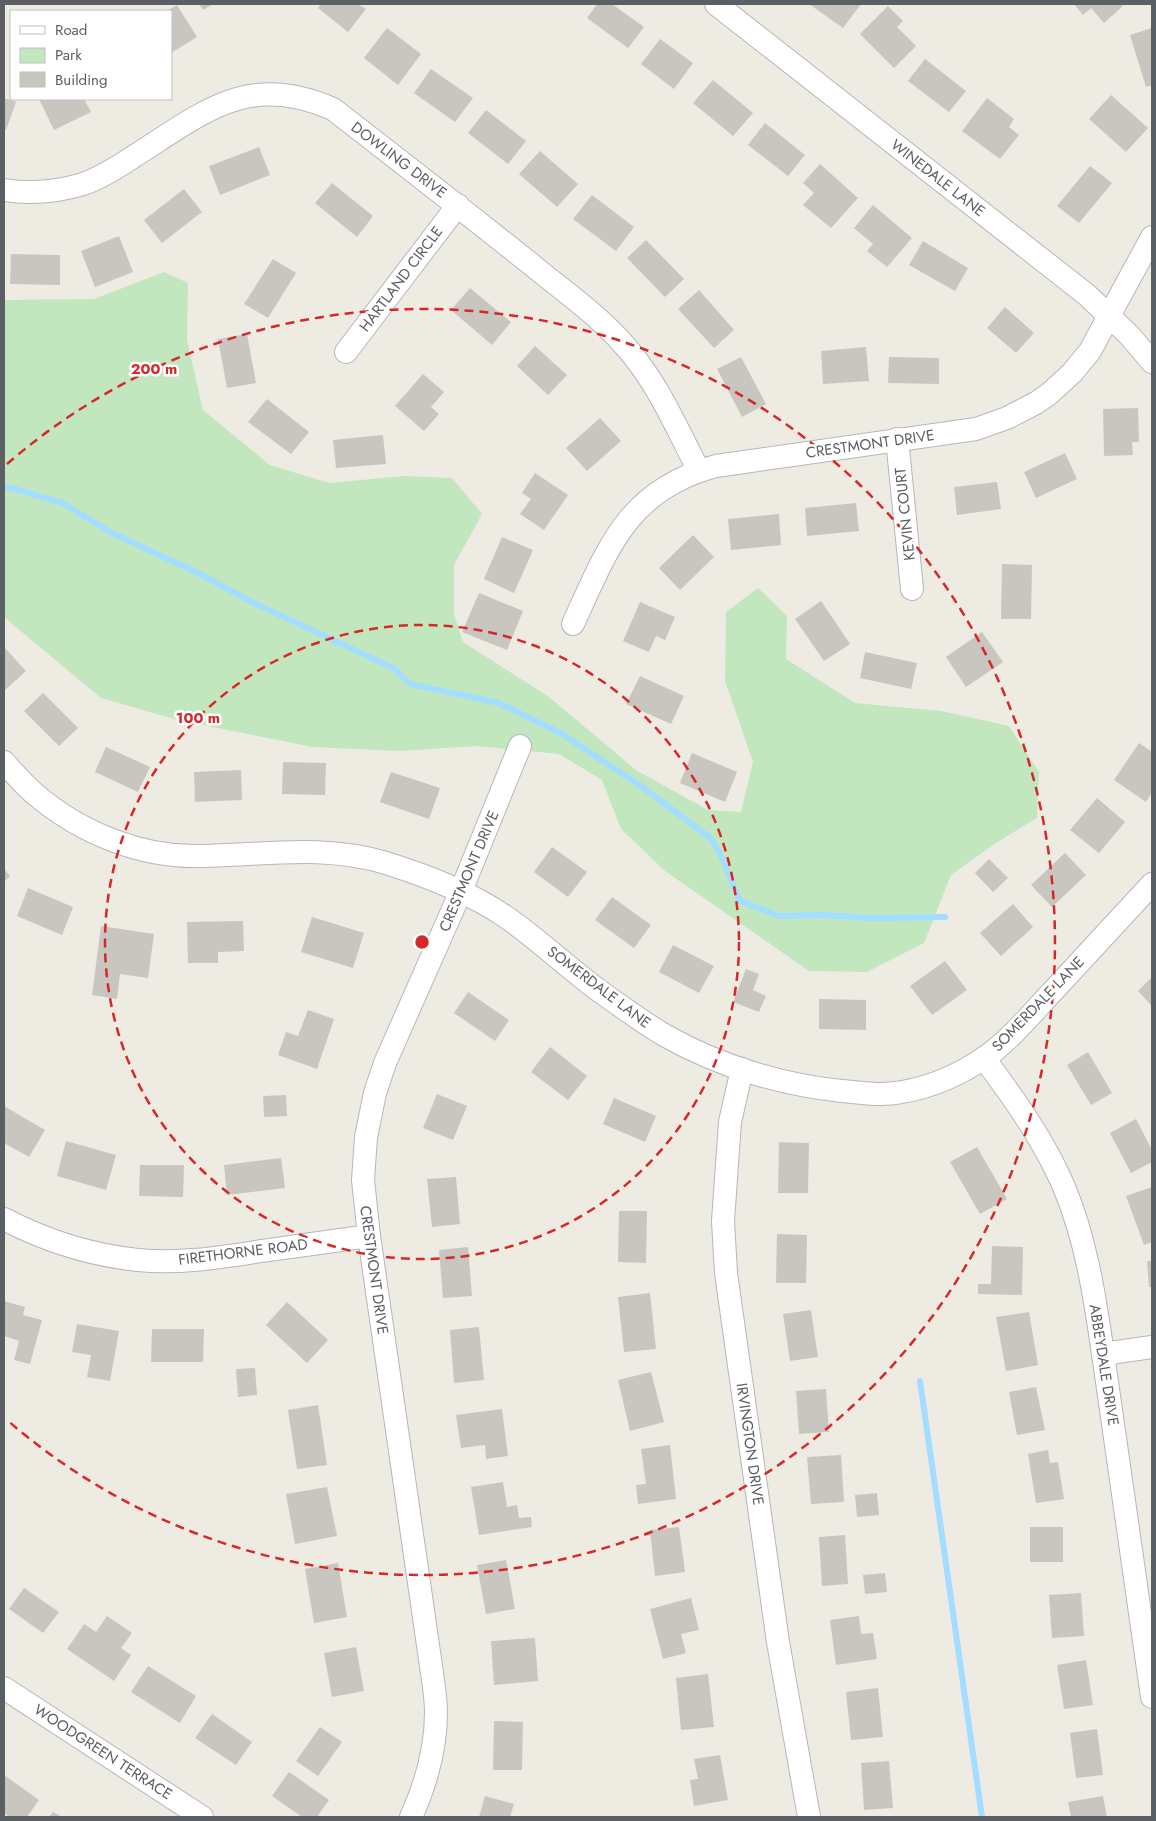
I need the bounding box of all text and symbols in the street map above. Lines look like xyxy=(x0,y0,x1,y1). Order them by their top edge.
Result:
legend xyxy=(10,10,172,100)
text: Road xyxy=(55,19,87,41)
text: Park xyxy=(55,44,82,66)
text: Building xyxy=(55,69,107,91)
street label: DOWLING DRIVE xyxy=(346,117,452,203)
street label: WINEDALE LANE xyxy=(886,134,990,222)
street label: HARTLAND CIRCLE xyxy=(354,222,448,336)
text: 200 m xyxy=(131,358,177,380)
street label: CRESTMONT DRIVE xyxy=(804,424,936,464)
street label: KEVIN COURT xyxy=(889,466,921,562)
text: 100 m xyxy=(176,707,220,729)
street label: CRESTMONT DRIVE xyxy=(434,807,504,935)
centre of rings xyxy=(413,933,431,951)
street label: SOMERDALE LANE xyxy=(542,941,656,1033)
street label: SOMERDALE LANE xyxy=(987,951,1089,1057)
street label: CRESTMONT DRIVE xyxy=(354,1204,394,1336)
street label: FIRETHORNE ROAD xyxy=(177,1233,309,1271)
street label: ABBEYDALE DRIVE xyxy=(1084,1303,1124,1427)
street label: IRVINGTON DRIVE xyxy=(731,1382,769,1506)
street label: WOODGREEN TERRACE xyxy=(29,1699,177,1805)

